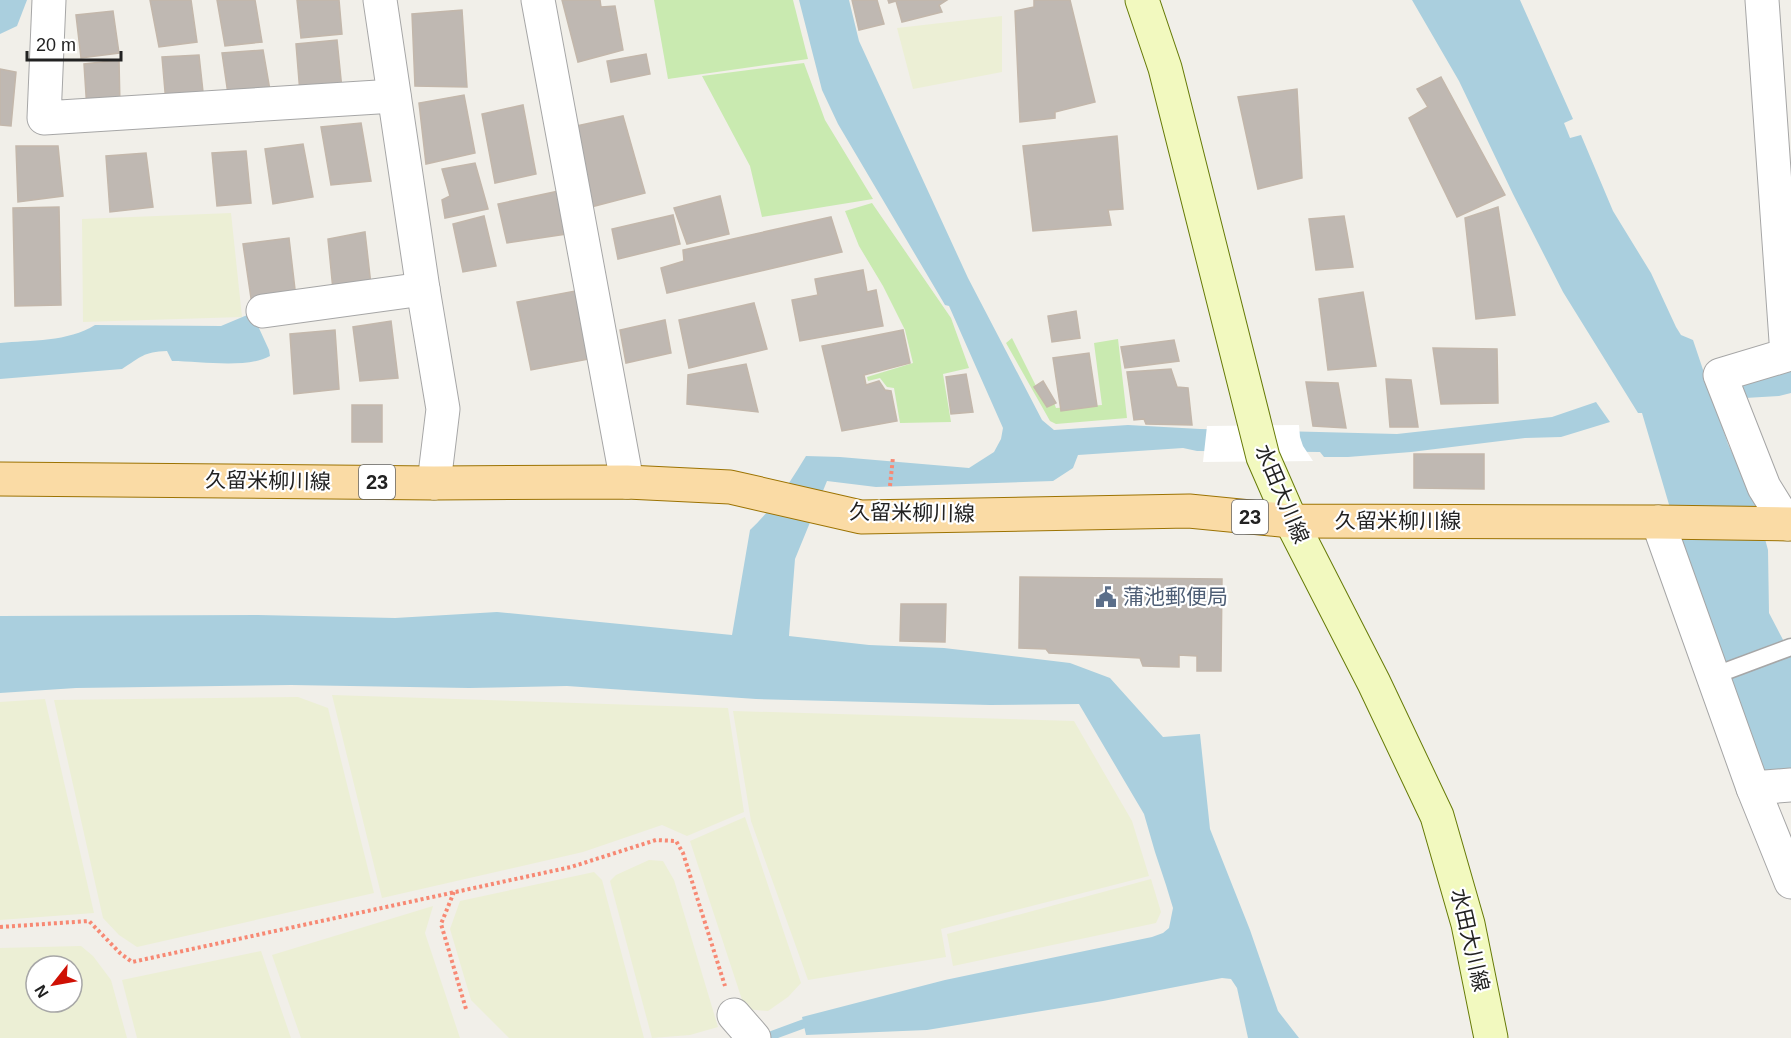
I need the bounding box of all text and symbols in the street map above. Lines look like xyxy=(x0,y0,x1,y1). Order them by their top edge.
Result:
scale bar xyxy=(27,24,122,62)
text: 20 m xyxy=(36,35,76,55)
street label: 水田大川線 xyxy=(1251,441,1314,547)
road number: 23 xyxy=(359,465,395,499)
street label: 久留米柳川線 xyxy=(205,468,331,493)
street label: 久留米柳川線 xyxy=(849,500,975,525)
road number: 23 xyxy=(1232,500,1268,534)
street label: 久留米柳川線 xyxy=(1335,509,1461,532)
public building icon: 蒲池郵便局 xyxy=(1094,585,1118,609)
place label: 蒲池郵便局 xyxy=(1123,585,1228,608)
street label: 水田大川線 xyxy=(1447,886,1494,994)
north arrow xyxy=(24,954,84,1014)
text: N xyxy=(31,982,52,1001)

